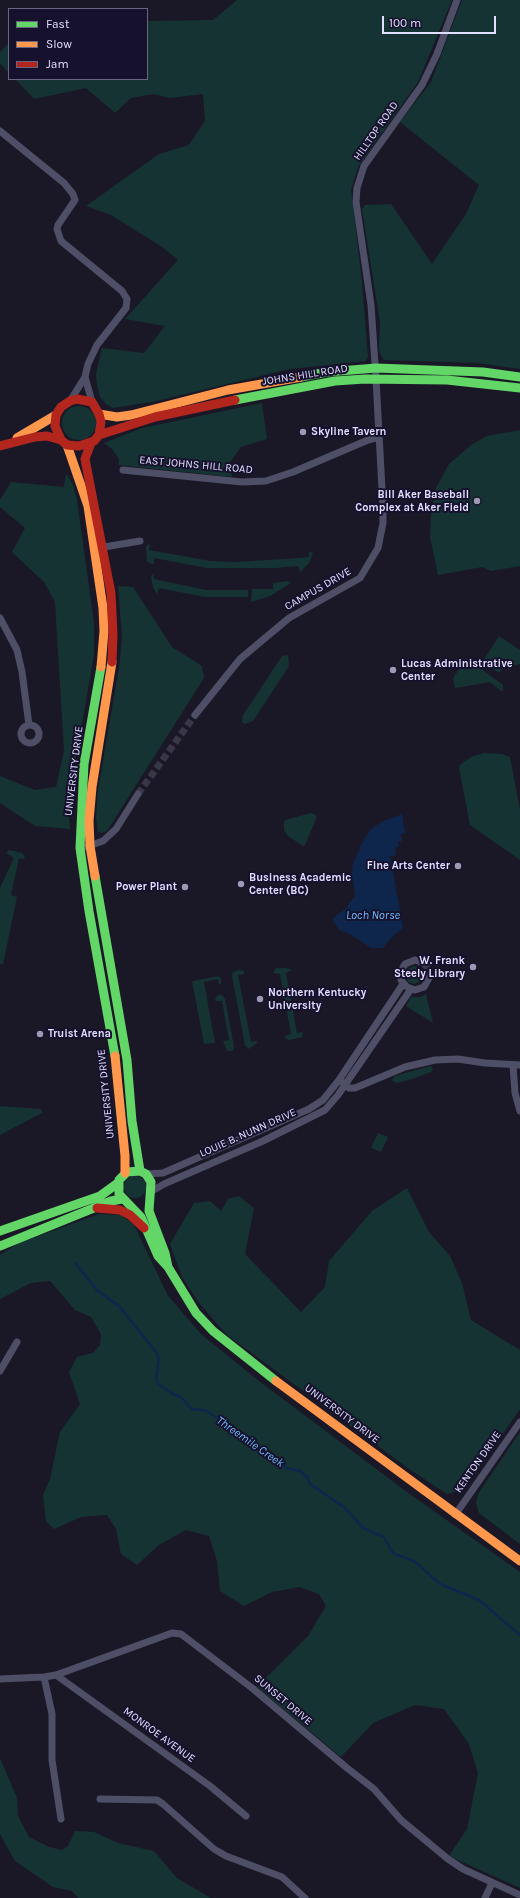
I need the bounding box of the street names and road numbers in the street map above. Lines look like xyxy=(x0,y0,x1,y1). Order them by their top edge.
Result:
street label: HILLTOP ROAD xyxy=(351,99,401,163)
street label: JOHNS HILL ROAD xyxy=(261,362,349,388)
street label: EAST JOHNS HILL ROAD xyxy=(139,453,253,477)
street label: CAMPUS DRIVE xyxy=(283,565,353,613)
street label: UNIVERSITY DRIVE xyxy=(62,725,86,817)
street label: UNIVERSITY DRIVE xyxy=(95,1048,117,1140)
street label: LOUIE B. NUNN DRIVE xyxy=(198,1106,298,1160)
street label: UNIVERSITY DRIVE xyxy=(302,1382,382,1446)
street label: KENTON DRIVE xyxy=(452,1428,504,1496)
street label: SUNSET DRIVE xyxy=(251,1672,315,1728)
street label: MONROE AVENUE xyxy=(120,1704,198,1766)

